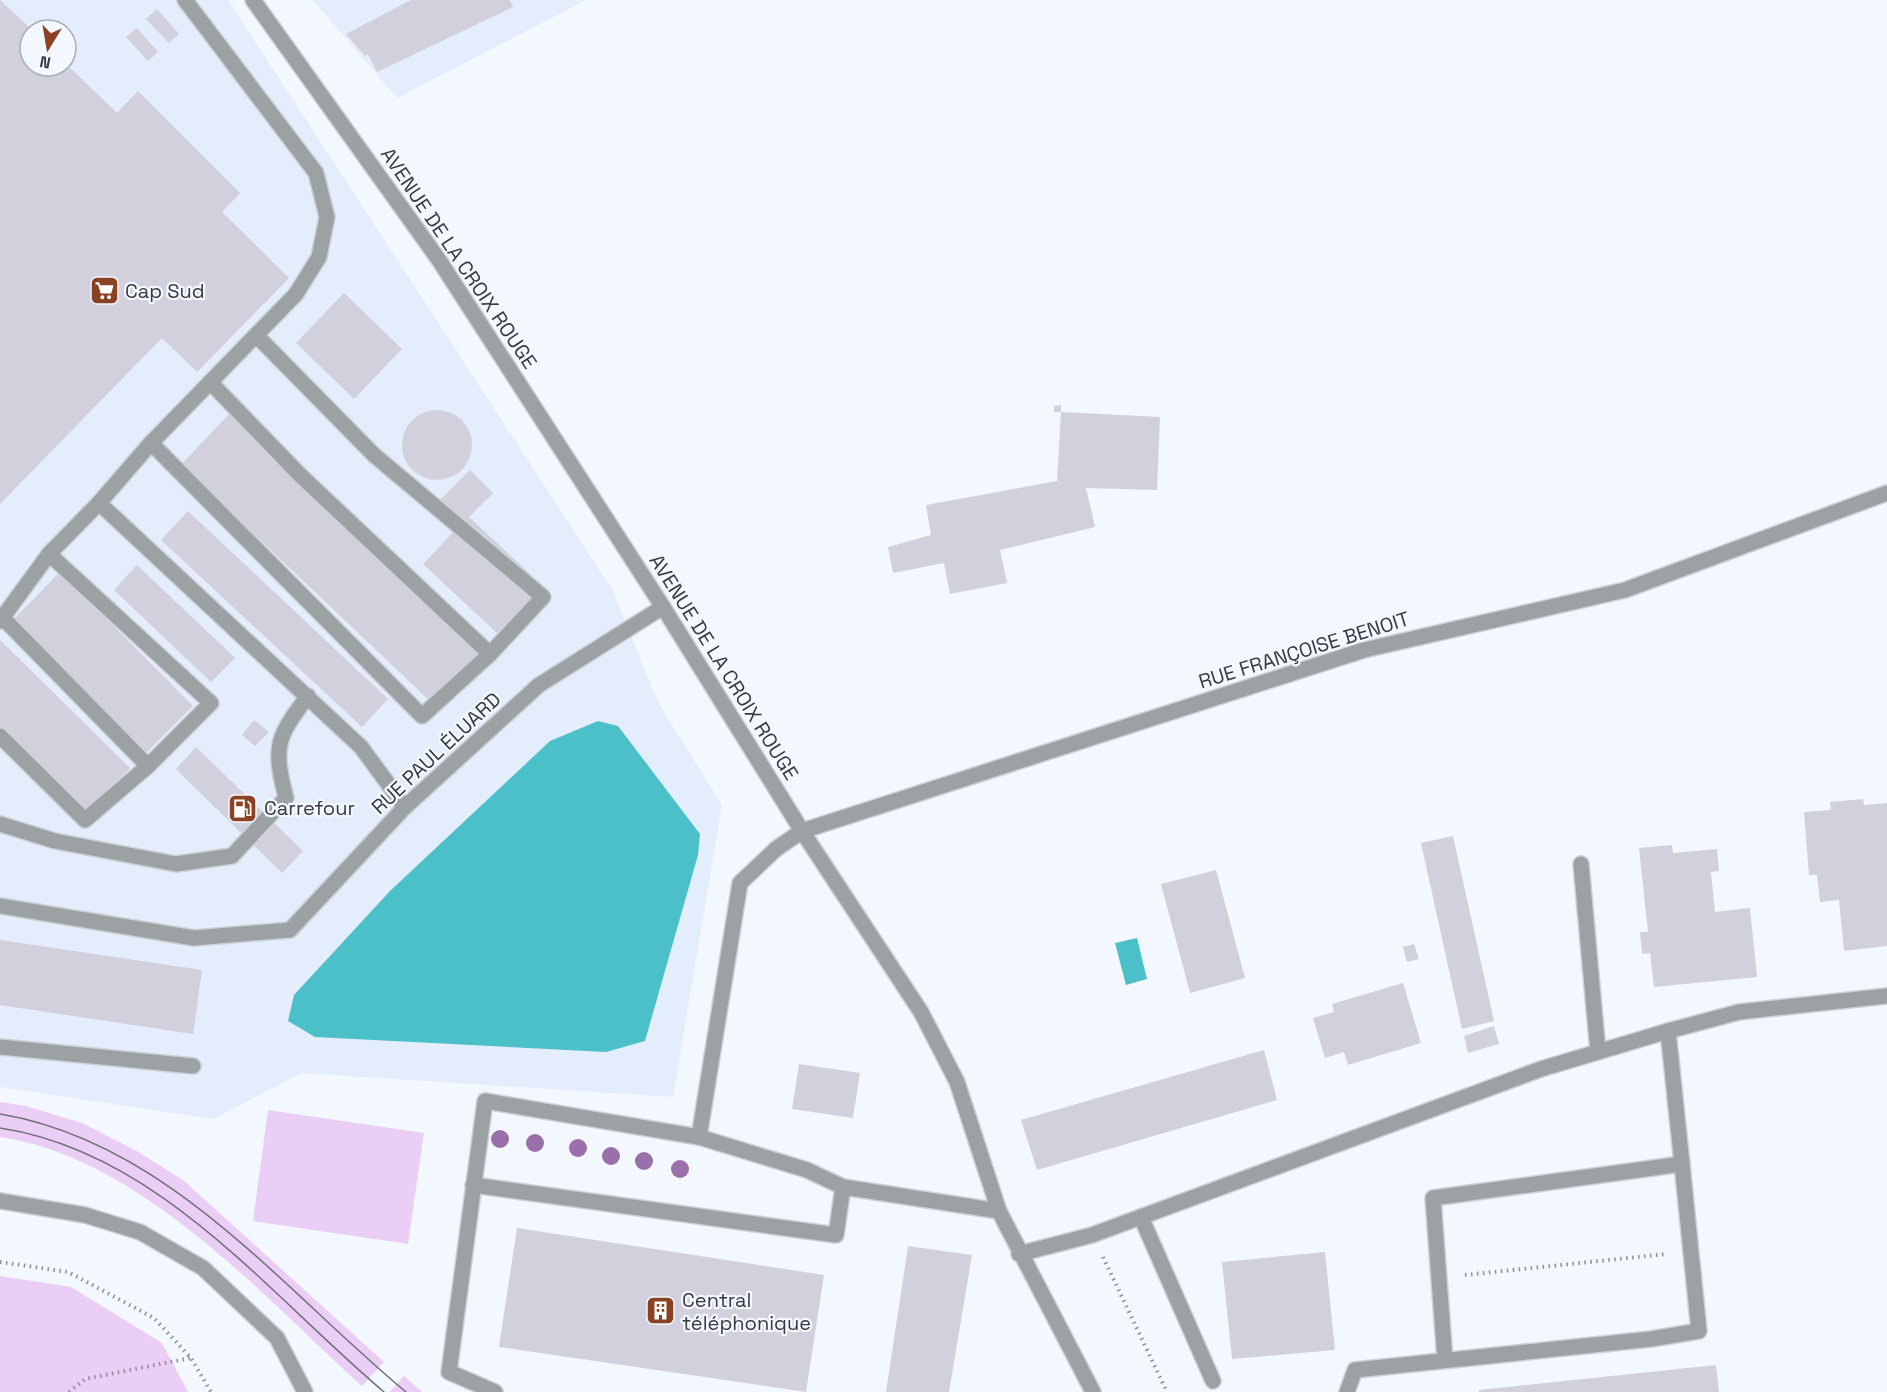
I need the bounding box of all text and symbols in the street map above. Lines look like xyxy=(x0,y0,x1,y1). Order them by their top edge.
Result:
north arrow xyxy=(18,18,78,78)
text: N xyxy=(38,51,53,74)
street label: AVENUE DE LA CROIX ROUGE xyxy=(375,142,543,374)
supermarket icon: Cap Sud xyxy=(88,275,120,307)
place label: Cap Sud xyxy=(125,278,205,304)
street label: AVENUE DE LA CROIX ROUGE xyxy=(644,549,804,785)
street label: RUE FRANÇOISE BENOIT xyxy=(1195,605,1413,694)
street label: RUE PAUL ÉLUARD xyxy=(366,686,506,820)
fuel station icon: Carrefour xyxy=(227,792,259,824)
place label: Carrefour xyxy=(264,795,355,821)
place label: Central téléphonique xyxy=(682,1287,811,1336)
building icon: Central téléphonique xyxy=(645,1295,677,1327)

